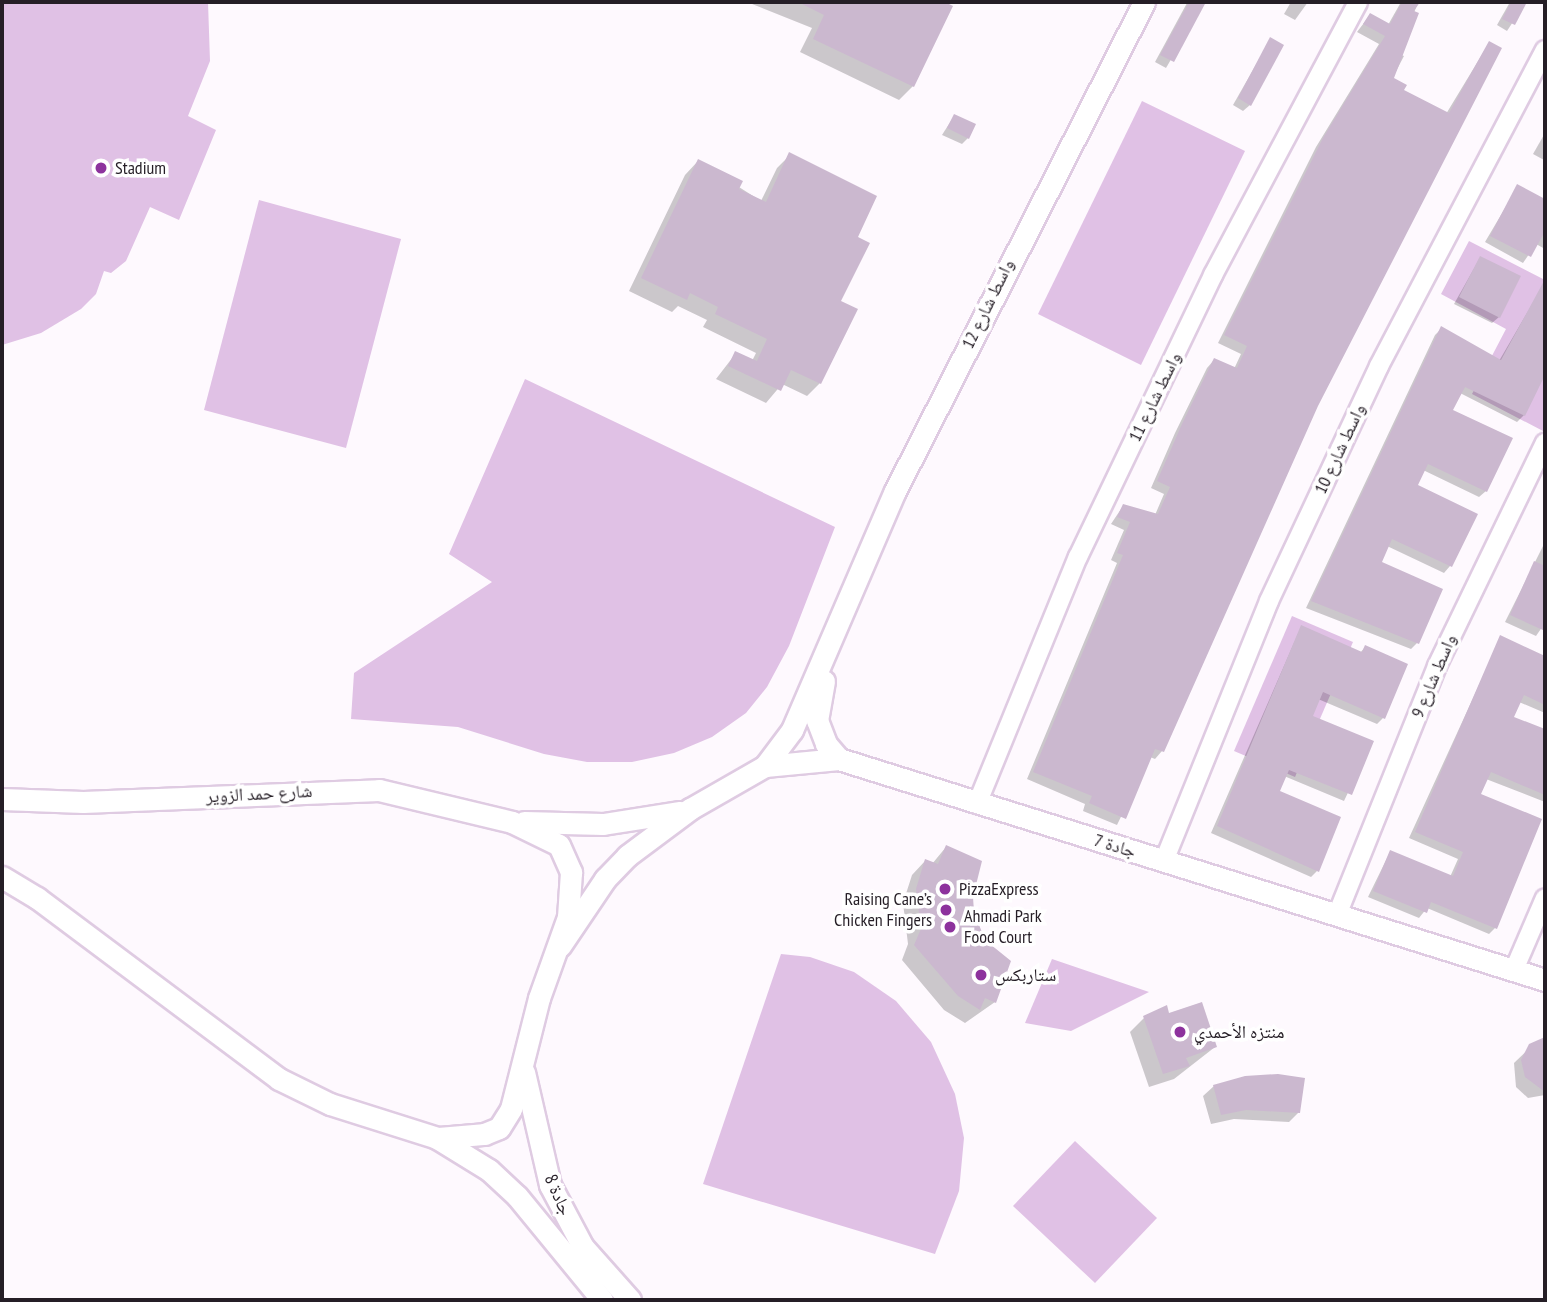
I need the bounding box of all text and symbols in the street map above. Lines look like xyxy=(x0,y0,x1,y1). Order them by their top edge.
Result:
place label: Stadium xyxy=(115,157,166,179)
marker: Stadium xyxy=(93,160,109,176)
street label: واسط شارع 12 xyxy=(957,256,1019,352)
street label: واسط شارع 11 xyxy=(1124,349,1186,445)
street label: واسط شارع 10 xyxy=(1310,401,1370,497)
street label: واسط شارع 9 xyxy=(1407,631,1461,721)
street label: شارع حمد الزوير xyxy=(205,780,313,808)
street label: جادة 7 xyxy=(1091,829,1139,863)
place label: PizzaExpress xyxy=(959,878,1039,900)
marker: PizzaExpress xyxy=(937,881,953,897)
place label: Raising Cane’s Chicken Fingers xyxy=(834,889,932,932)
marker: Raising Cane’s Chicken Fingers xyxy=(938,902,954,918)
place label: Ahmadi Park Food Court xyxy=(964,906,1042,948)
marker: Ahmadi Park Food Court xyxy=(942,919,958,935)
place label: ستاربكس xyxy=(995,964,1056,986)
marker: ستاربكس xyxy=(973,967,989,983)
place label: منتزه الأحمدي xyxy=(1194,1021,1285,1043)
marker: منتزه الأحمدي xyxy=(1172,1024,1188,1040)
street label: جادة 8 xyxy=(539,1171,577,1219)

